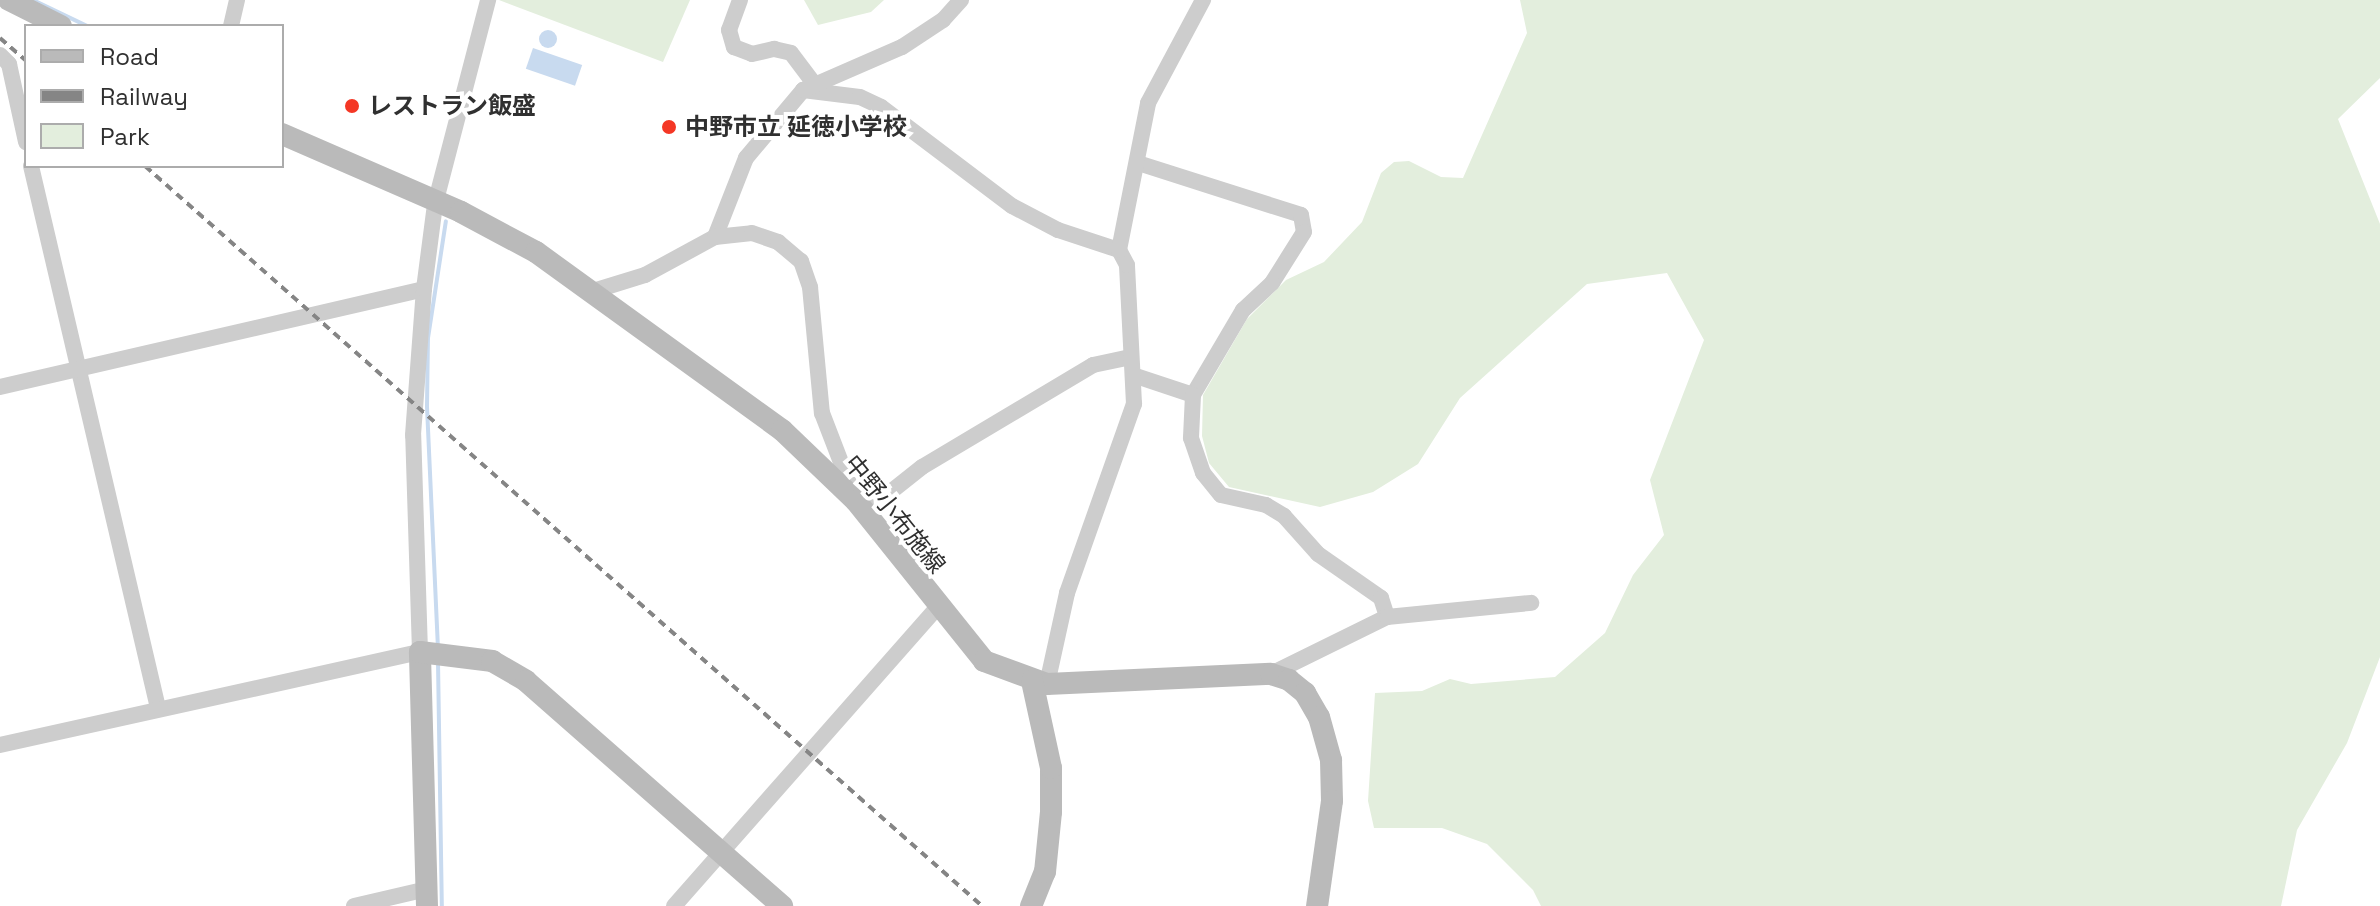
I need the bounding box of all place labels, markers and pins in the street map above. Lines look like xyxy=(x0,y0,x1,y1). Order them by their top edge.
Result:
place label: レストラン飯盛 xyxy=(368,92,536,120)
marker: レストラン飯盛 xyxy=(343,97,361,115)
place label: 中野市立 延徳小学校 xyxy=(685,113,907,141)
marker: 中野市立 延徳小学校 xyxy=(660,118,678,136)

